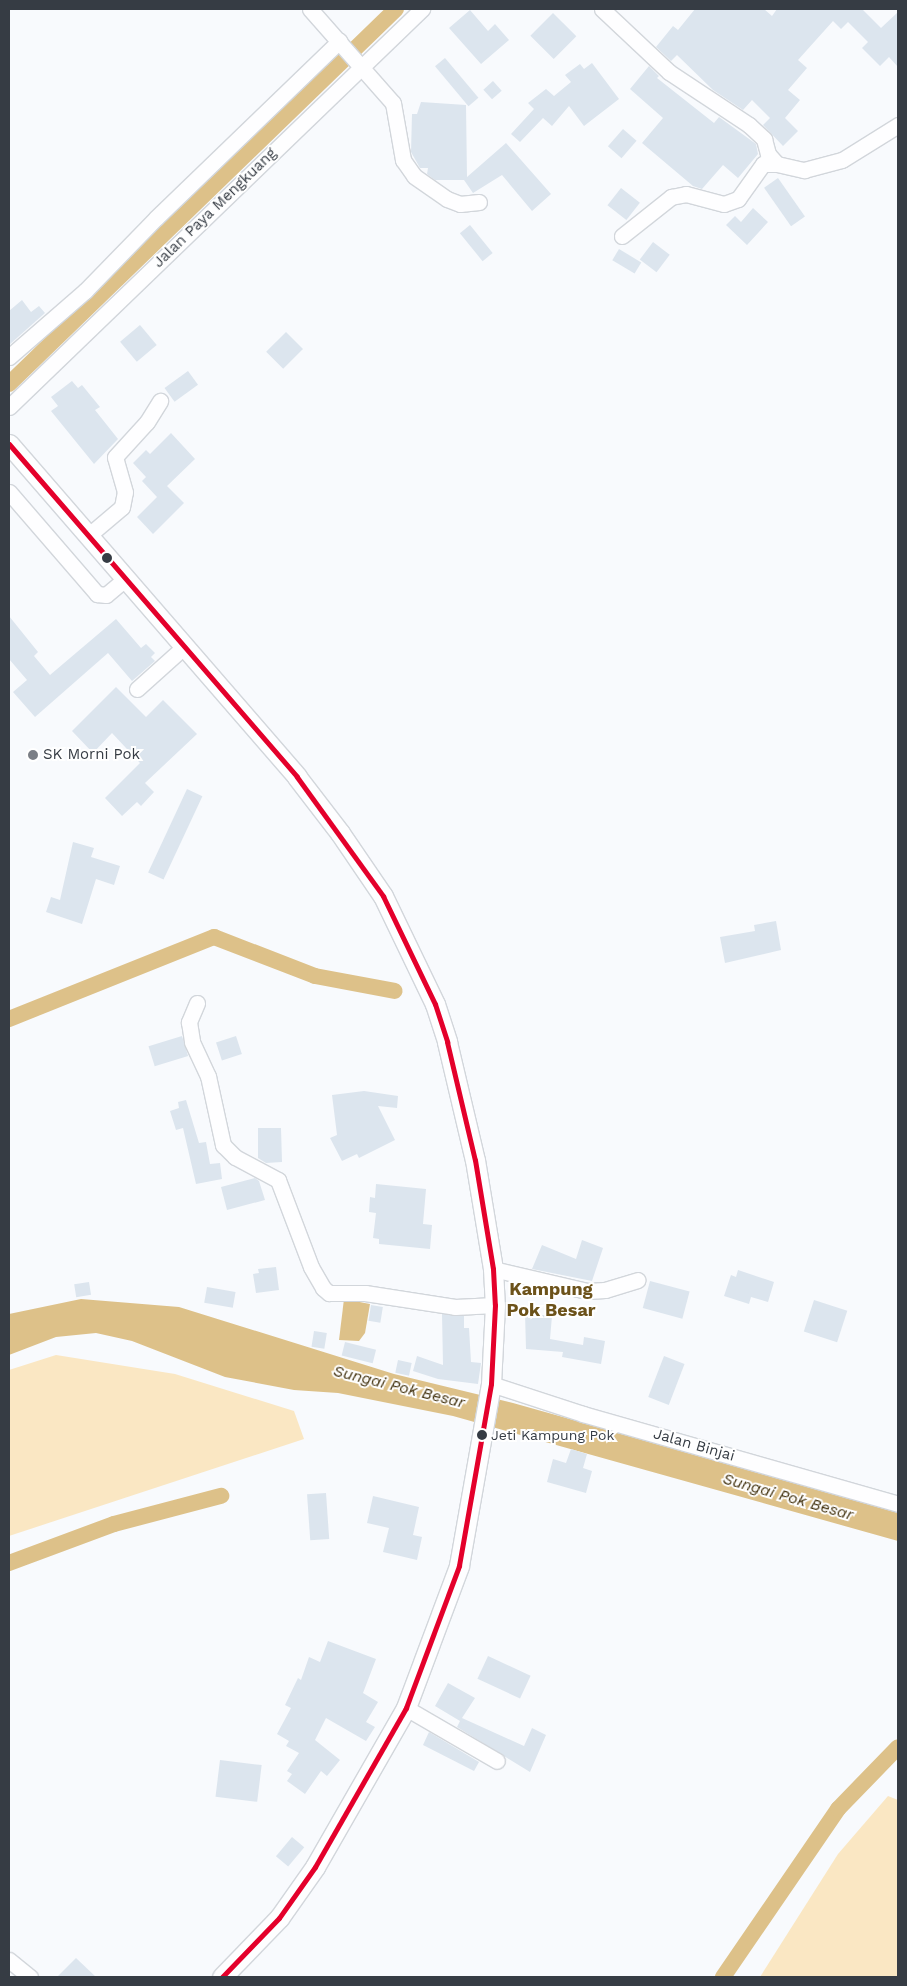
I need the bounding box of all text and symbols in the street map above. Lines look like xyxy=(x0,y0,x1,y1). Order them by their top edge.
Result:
street label: Jalan Paya Mengkuang xyxy=(150,144,280,272)
unlabelled marker xyxy=(102,553,112,563)
place label: SK Morni Pok xyxy=(43,746,140,764)
marker: SK Morni Pok xyxy=(27,749,39,761)
district label: Kampung Pok Besar xyxy=(506,1279,596,1322)
water label: Sungai Pok Besar xyxy=(331,1361,467,1413)
street label: Jalan Binjai xyxy=(651,1425,737,1465)
place label: Jeti Kampung Pok xyxy=(491,1427,614,1443)
marker: Jeti Kampung Pok xyxy=(477,1430,487,1440)
water label: Sungai Pok Besar xyxy=(720,1469,856,1525)

